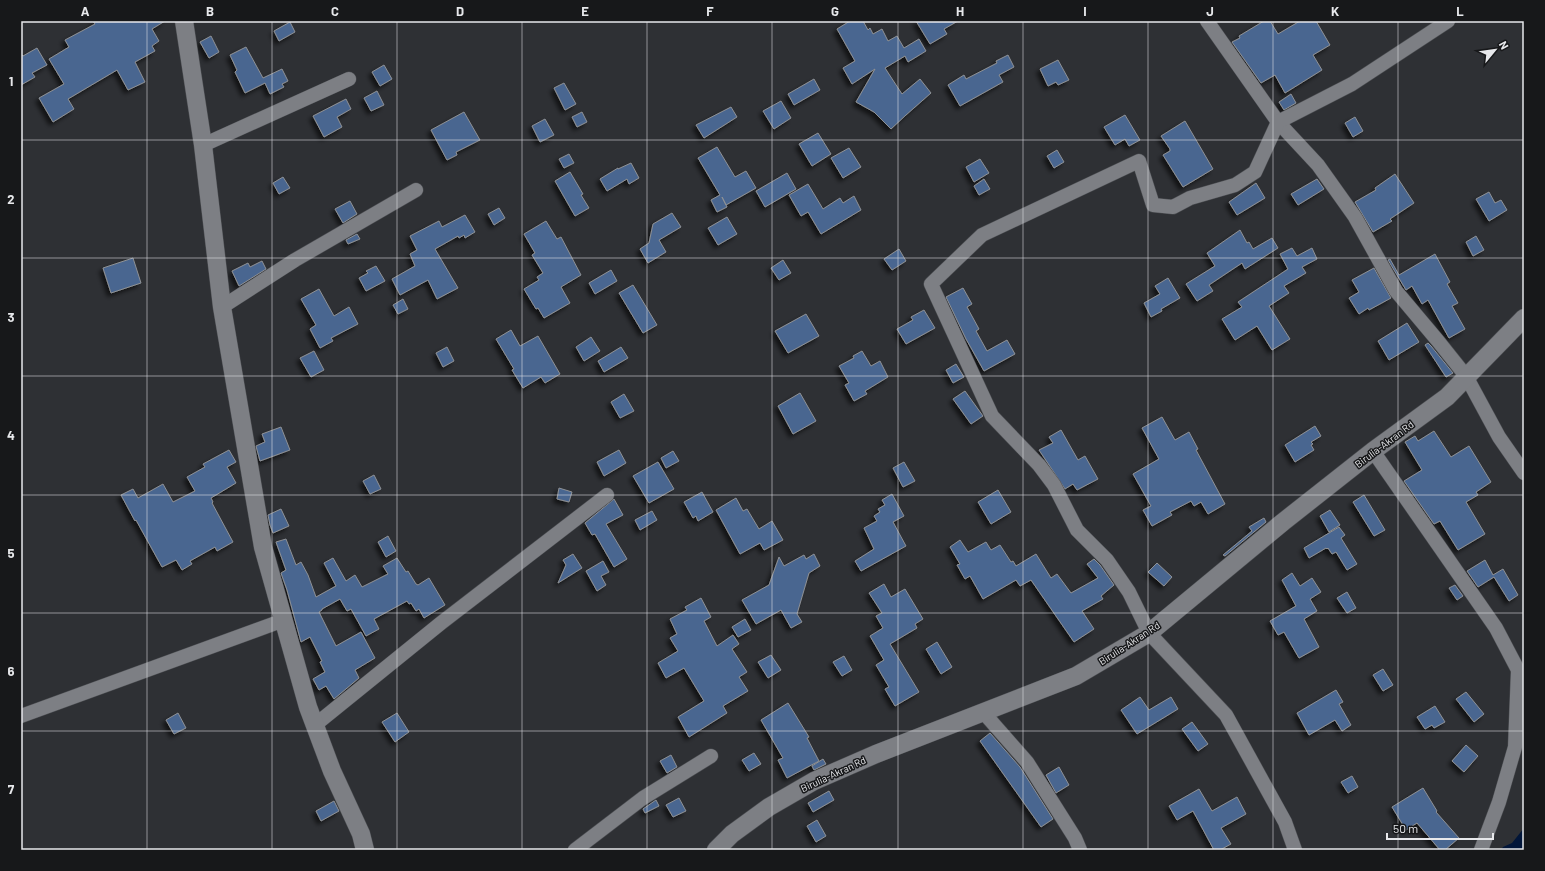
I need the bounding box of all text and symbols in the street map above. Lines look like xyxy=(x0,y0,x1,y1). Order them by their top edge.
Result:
text: A xyxy=(81,3,90,19)
text: B xyxy=(206,3,214,19)
text: C xyxy=(331,3,339,19)
text: D xyxy=(456,3,464,19)
text: E xyxy=(581,3,589,19)
text: F xyxy=(706,3,714,19)
text: G xyxy=(831,3,839,19)
text: H xyxy=(956,3,964,19)
text: I xyxy=(1083,3,1087,19)
text: J xyxy=(1206,3,1214,19)
text: K xyxy=(1331,3,1339,19)
text: L xyxy=(1456,3,1464,19)
north arrow xyxy=(1475,30,1515,70)
text: N xyxy=(1497,39,1512,51)
text: 1 xyxy=(9,73,13,89)
text: 2 xyxy=(7,191,15,207)
text: 3 xyxy=(7,309,15,325)
street label: Birulia-Akran Rd xyxy=(1352,418,1416,470)
text: 4 xyxy=(7,427,15,443)
text: 5 xyxy=(7,545,15,561)
street label: Birulia-Akran Rd xyxy=(1096,619,1162,667)
text: 6 xyxy=(8,663,15,679)
street label: Birulia-Akran Rd xyxy=(799,754,867,794)
text: 7 xyxy=(8,781,15,797)
scale bar xyxy=(1387,815,1493,841)
text: 50 m xyxy=(1393,821,1418,835)

